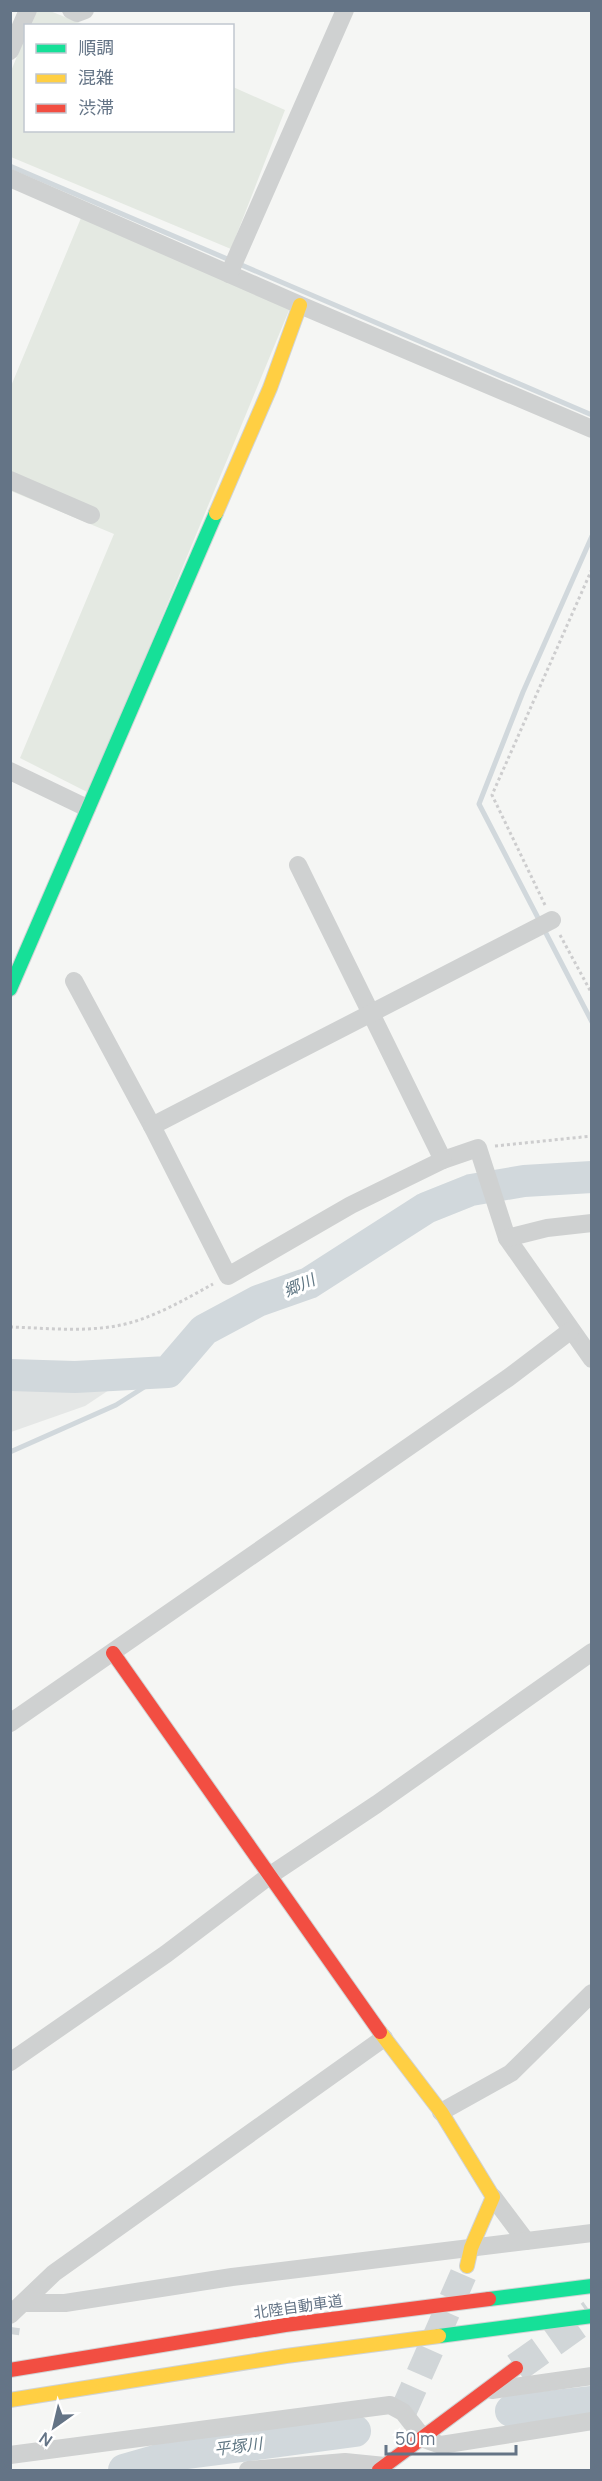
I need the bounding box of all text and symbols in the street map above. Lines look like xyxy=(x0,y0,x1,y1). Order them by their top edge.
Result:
legend xyxy=(24,24,234,132)
text: 順調 xyxy=(78,35,114,59)
text: 混雑 xyxy=(78,65,114,89)
text: 渋滞 xyxy=(78,95,114,119)
water label: 郷川 xyxy=(280,1268,320,1302)
street label: 北陸自動車道 xyxy=(252,2290,344,2323)
north arrow xyxy=(24,2397,84,2457)
scale bar xyxy=(386,2418,516,2456)
text: 50 m xyxy=(395,2426,435,2450)
text: N xyxy=(35,2427,57,2452)
water label: 平塚川 xyxy=(213,2432,265,2460)

